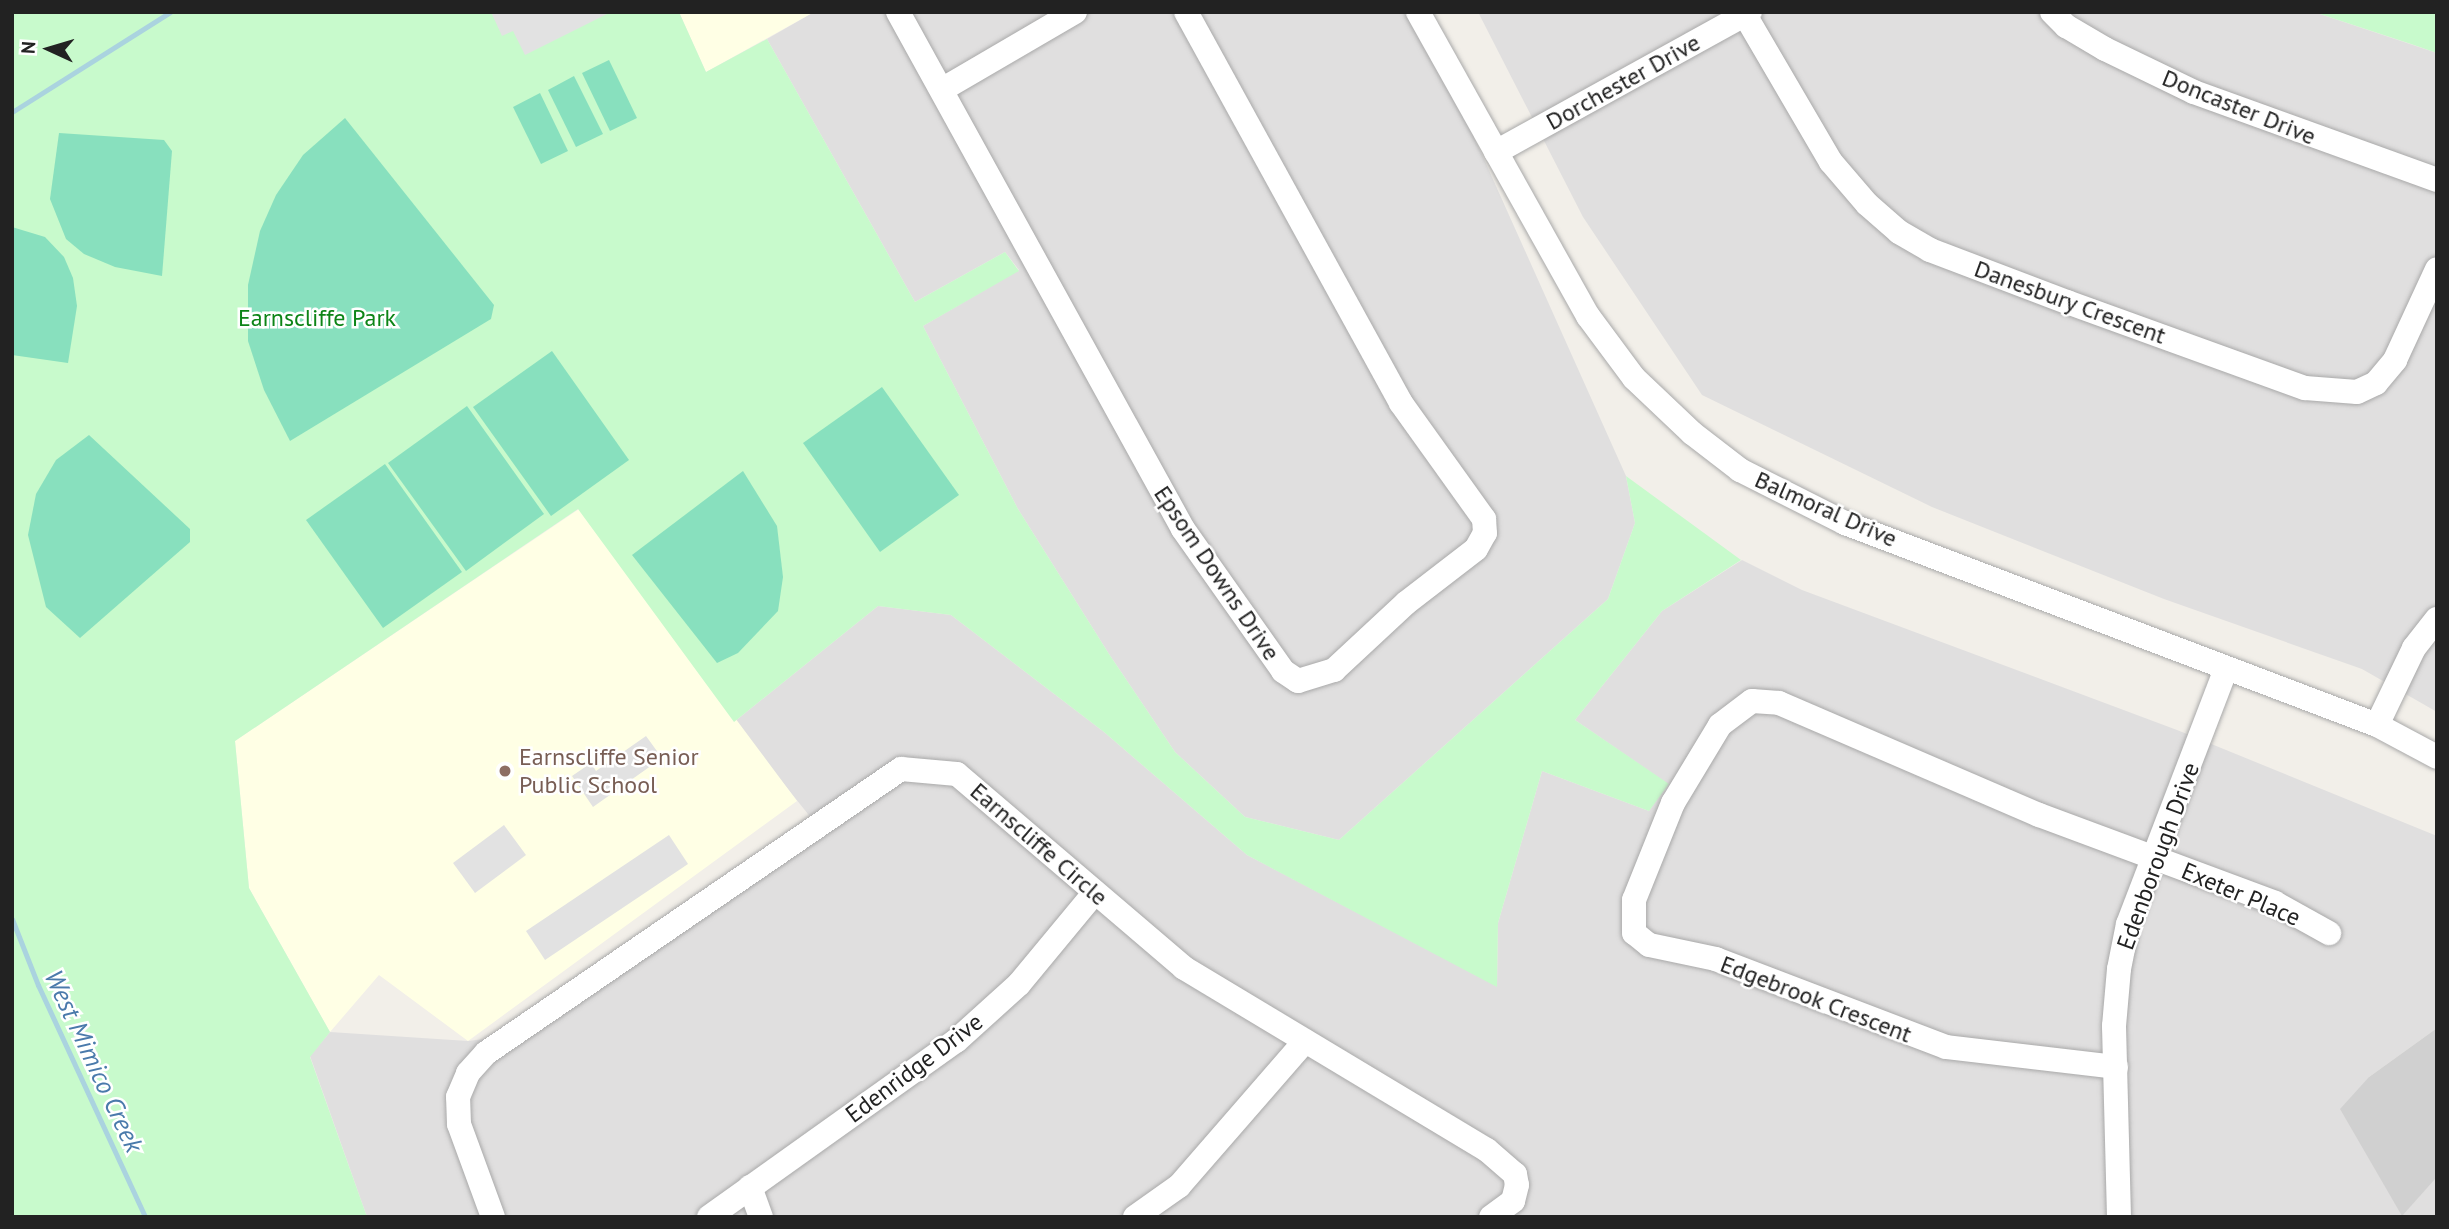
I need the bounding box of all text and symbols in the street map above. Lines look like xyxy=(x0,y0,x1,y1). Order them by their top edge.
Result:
north arrow xyxy=(14,14,84,84)
street label: Dorchester Drive xyxy=(1541,28,1705,136)
text: N xyxy=(16,40,40,55)
street label: Doncaster Drive xyxy=(2158,63,2320,151)
street label: Danesbury Crescent xyxy=(1970,254,2170,350)
park label: Earnscliffe Park xyxy=(238,304,396,332)
street label: Balmoral Drive xyxy=(1750,465,1902,553)
street label: Epsom Downs Drive xyxy=(1148,480,1286,666)
place label: Earnscliffe Senior Public School xyxy=(519,743,699,799)
street label: Edenborough Drive xyxy=(2111,758,2205,954)
marker: Earnscliffe Senior Public School xyxy=(497,763,513,779)
street label: Earnscliffe Circle xyxy=(964,777,1114,911)
street label: Exeter Place xyxy=(2177,856,2305,932)
street label: Edgebrook Crescent xyxy=(1716,949,1916,1049)
water label: West Mimico Creek xyxy=(38,965,150,1157)
street label: Edenridge Drive xyxy=(840,1007,988,1129)

